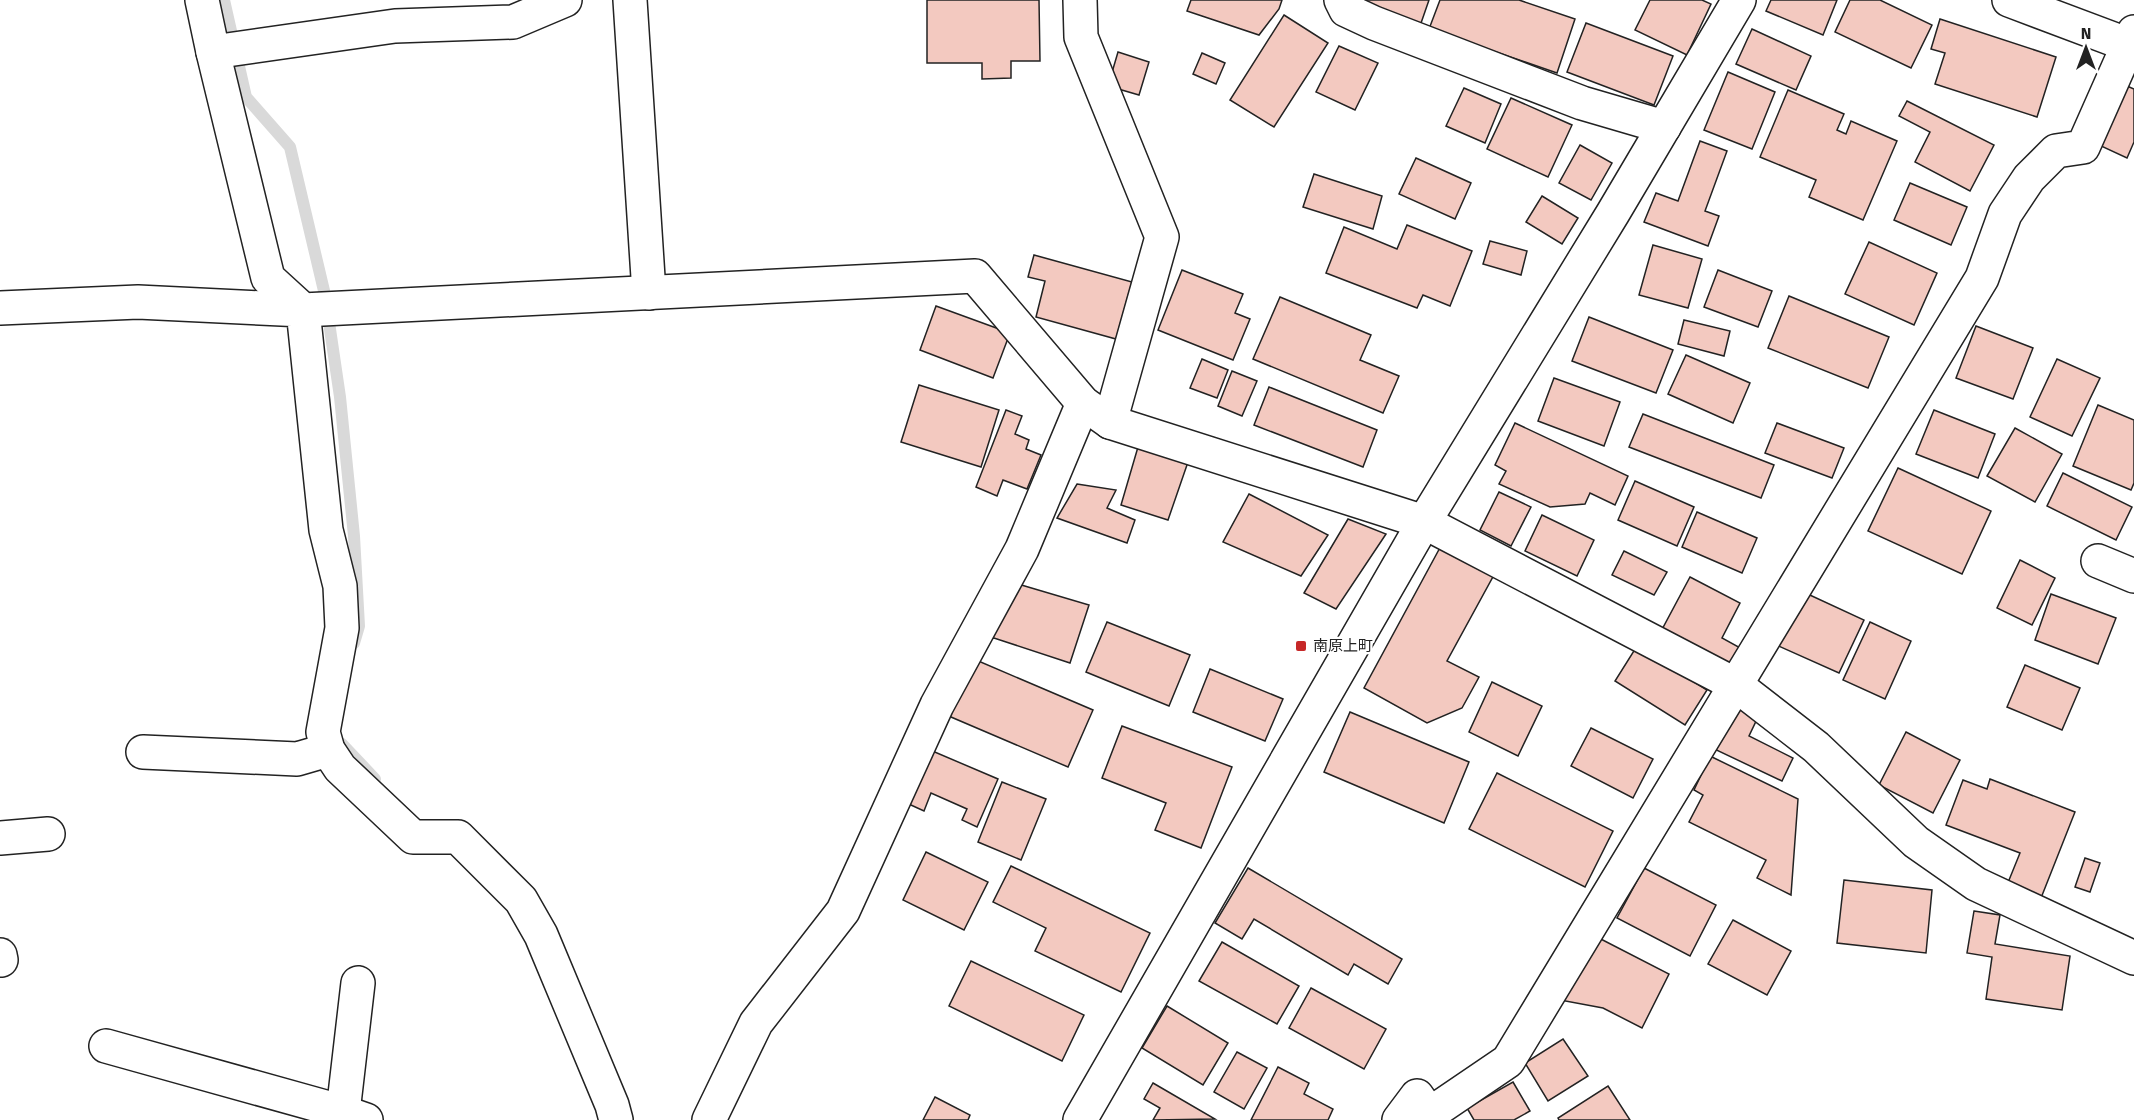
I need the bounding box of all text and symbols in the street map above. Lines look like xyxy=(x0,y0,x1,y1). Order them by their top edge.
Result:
north arrow xyxy=(2056,18,2116,78)
text: N xyxy=(2081,24,2091,43)
place label: 南原上町 xyxy=(1313,637,1373,655)
marker: 南原上町 xyxy=(1294,639,1308,653)

